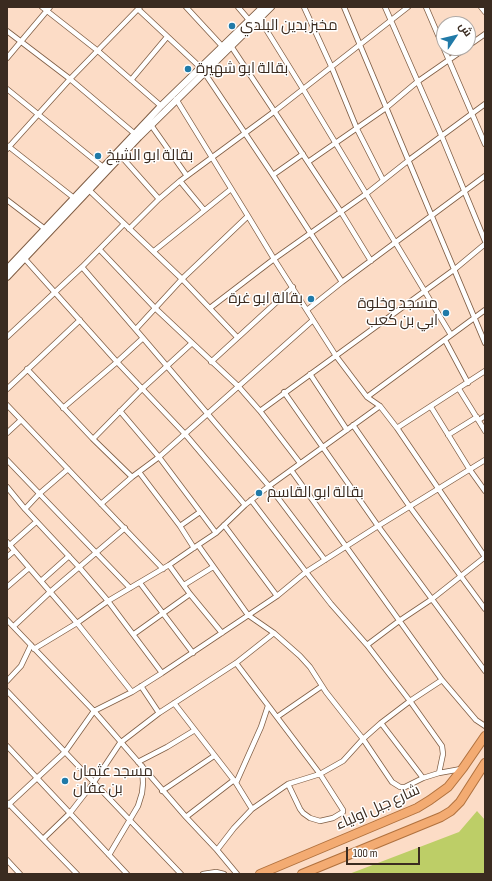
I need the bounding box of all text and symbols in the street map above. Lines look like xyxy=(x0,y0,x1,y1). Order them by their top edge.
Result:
north arrow xyxy=(436,16,476,56)
place label: مخبز بدين البلدي xyxy=(240,17,338,35)
text: ش xyxy=(456,20,475,39)
marker: مخبز بدين البلدي xyxy=(227,21,237,31)
place label: بقالة ابو شهيرة xyxy=(196,60,288,78)
marker: بقالة ابو شهيرة xyxy=(183,64,193,74)
place label: بقالة ابو الشيخ xyxy=(106,147,193,165)
marker: بقالة ابو الشيخ xyxy=(93,151,103,161)
place label: بقالة ابو غرة xyxy=(229,290,303,308)
marker: بقالة ابو غرة xyxy=(306,294,316,304)
place label: مسجد وخلوة ابي بن كعب xyxy=(357,295,438,330)
marker: مسجد وخلوة ابي بن كعب xyxy=(441,308,451,318)
place label: بقالة ابو القاسم xyxy=(267,484,364,502)
marker: بقالة ابو القاسم xyxy=(254,488,264,498)
place label: مسجد عثمان بن عفان xyxy=(73,763,153,798)
marker: مسجد عثمان بن عفان xyxy=(60,776,70,786)
street label: شارع جبل اولياء xyxy=(333,781,423,835)
scale bar xyxy=(348,839,422,865)
text: 100 m xyxy=(353,846,378,861)

